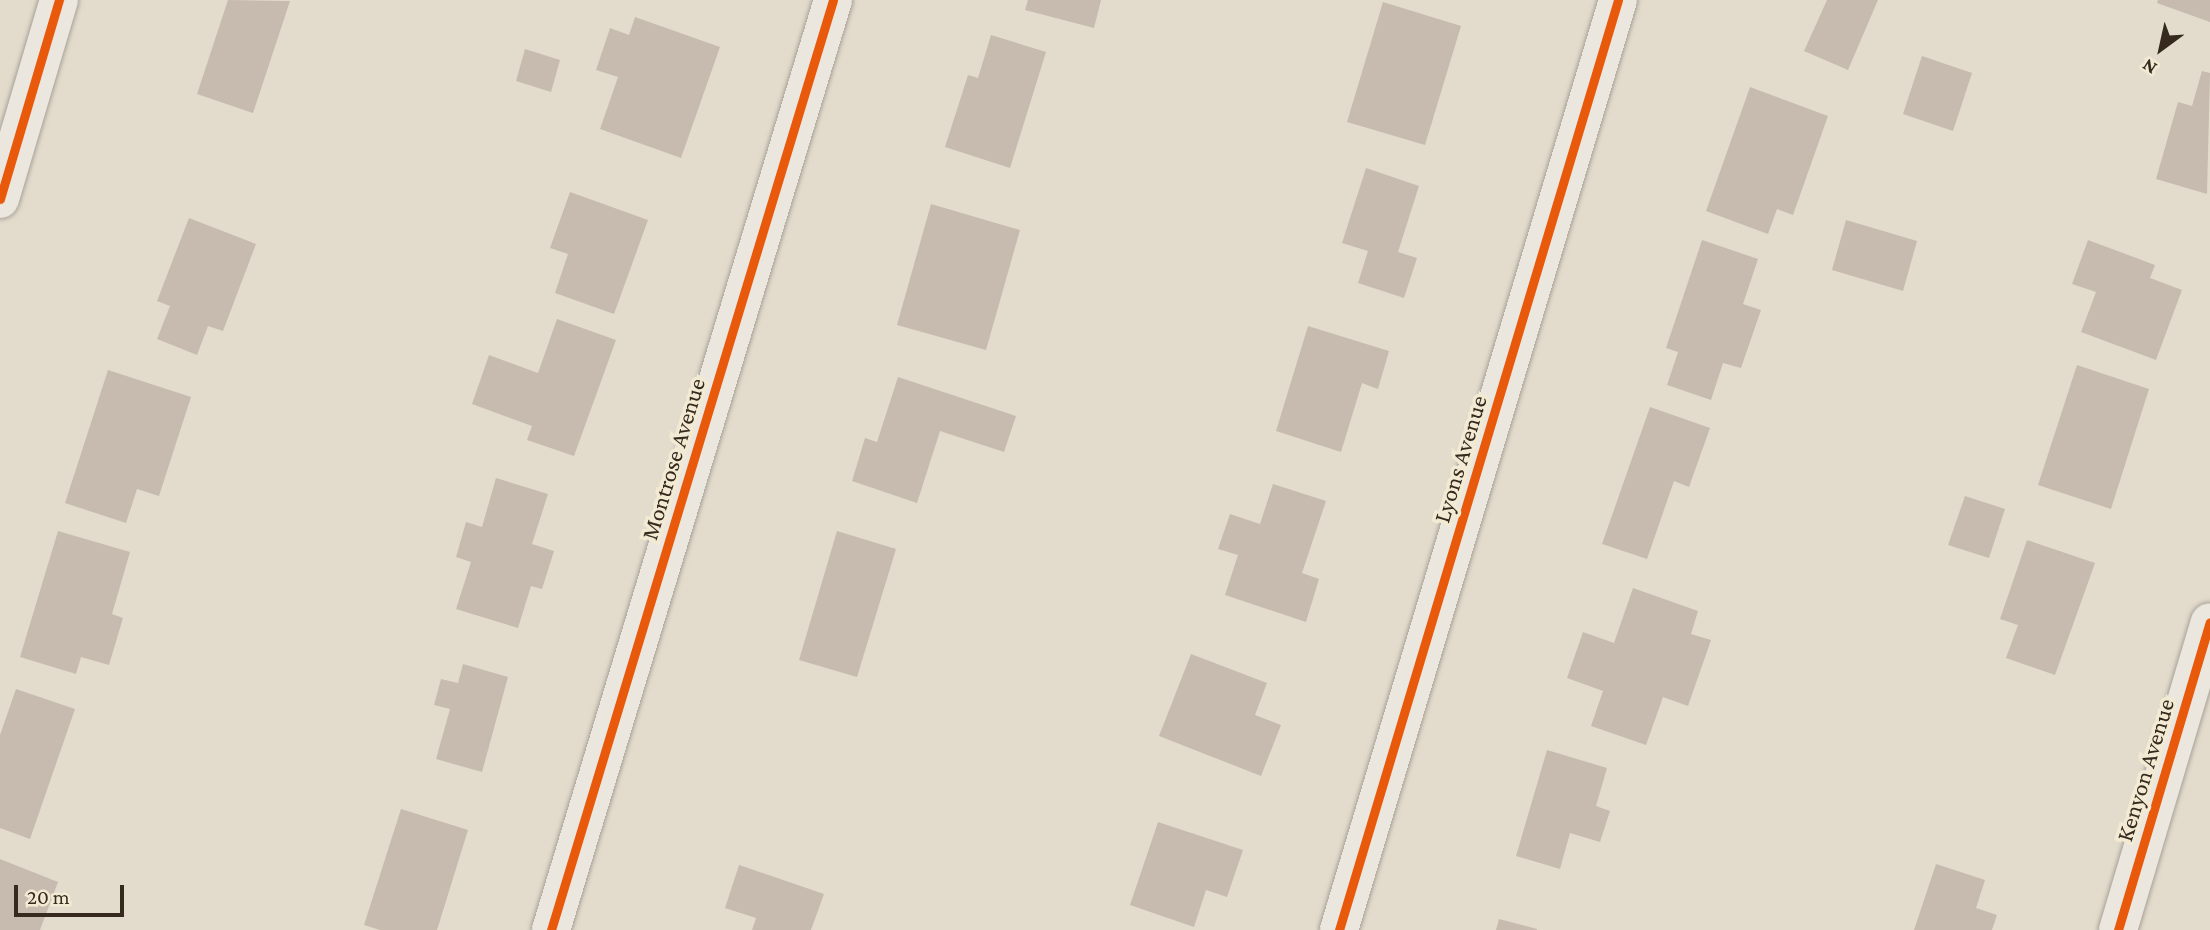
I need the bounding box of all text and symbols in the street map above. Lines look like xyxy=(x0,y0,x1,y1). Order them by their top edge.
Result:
north arrow xyxy=(2126,14,2196,84)
text: N xyxy=(2138,55,2160,79)
street label: Montrose Avenue xyxy=(635,375,711,543)
street label: Lyons Avenue xyxy=(1427,392,1493,526)
street label: Kenyon Avenue xyxy=(2110,695,2180,845)
scale bar xyxy=(18,870,128,914)
text: 20 m xyxy=(27,885,70,909)

